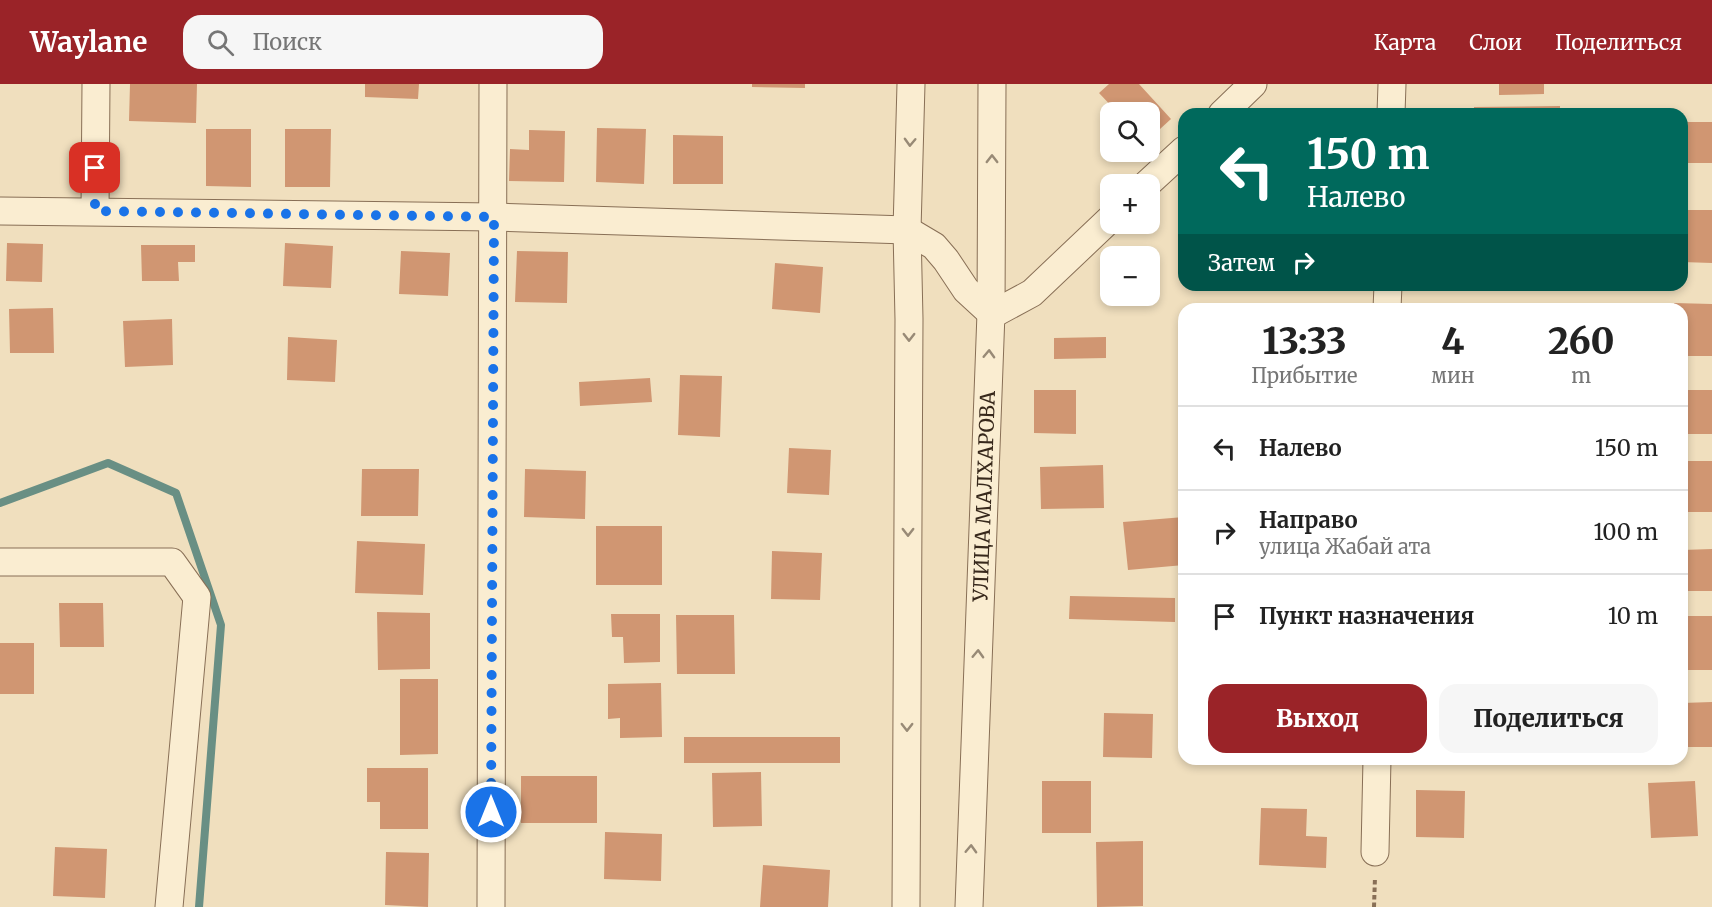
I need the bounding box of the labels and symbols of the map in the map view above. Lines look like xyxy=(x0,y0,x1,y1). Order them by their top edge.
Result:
one-way arrow xyxy=(903,138,916,147)
pin xyxy=(69,142,120,193)
one-way arrow xyxy=(986,154,998,163)
one-way arrow xyxy=(903,333,915,342)
one-way arrow xyxy=(983,349,995,358)
street label: УЛИЦА МАЛХАРОВА xyxy=(967,390,1000,603)
one-way arrow xyxy=(902,528,914,537)
one-way arrow xyxy=(972,649,984,658)
one-way arrow xyxy=(901,723,913,732)
position arrow xyxy=(459,780,523,844)
one-way arrow xyxy=(965,844,977,853)

